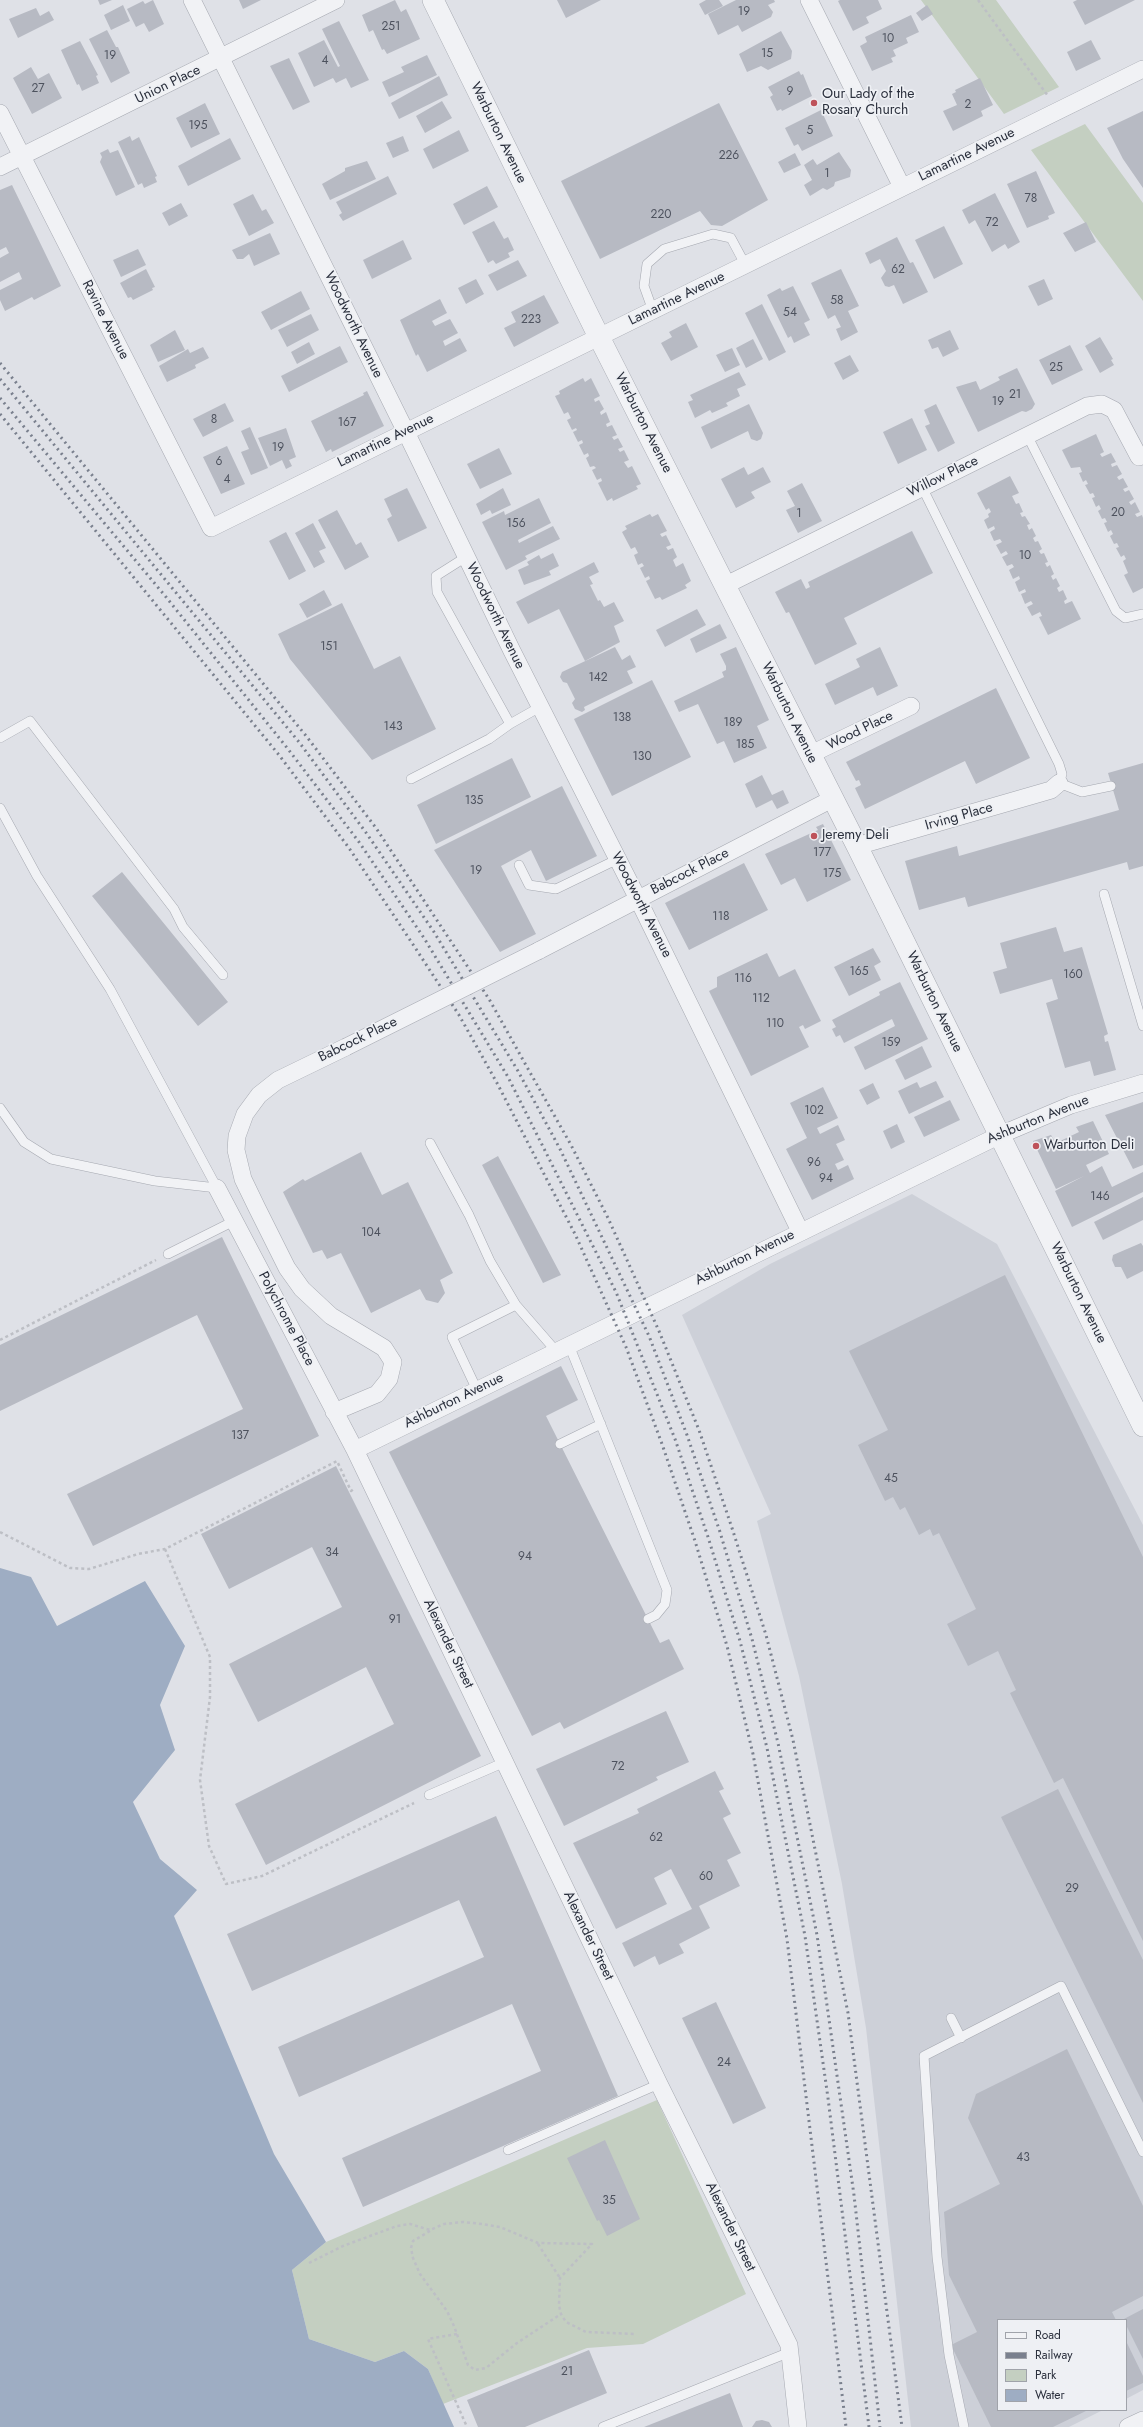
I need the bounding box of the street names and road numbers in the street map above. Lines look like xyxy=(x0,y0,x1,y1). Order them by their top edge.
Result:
street label: Union Place xyxy=(133,62,203,108)
street label: Warburton Avenue xyxy=(466,80,530,186)
street label: Lamartine Avenue xyxy=(916,124,1018,186)
street label: Lamartine Avenue xyxy=(626,268,728,330)
street label: Woodworth Avenue xyxy=(320,269,386,381)
street label: Ravine Avenue xyxy=(78,278,132,362)
street label: Warburton Avenue xyxy=(610,370,676,476)
street label: Lamartine Avenue xyxy=(335,410,437,472)
street label: Willow Place xyxy=(905,453,981,501)
street label: Woodworth Avenue xyxy=(462,560,528,672)
street label: Warburton Avenue xyxy=(757,660,821,766)
street label: Wood Place xyxy=(824,708,896,754)
street label: Irving Place xyxy=(923,799,995,835)
street label: Babcock Place xyxy=(648,845,732,899)
street label: Woodworth Avenue xyxy=(607,849,675,961)
street label: Warburton Avenue xyxy=(902,949,966,1055)
street label: Babcock Place xyxy=(316,1014,400,1066)
street label: Ashburton Avenue xyxy=(985,1092,1091,1148)
street label: Ashburton Avenue xyxy=(693,1227,797,1289)
street label: Warburton Avenue xyxy=(1046,1240,1110,1346)
street label: Polychrome Place xyxy=(254,1269,318,1369)
street label: Ashburton Avenue xyxy=(402,1370,506,1432)
street label: Alexander Street xyxy=(419,1597,477,1691)
street label: Alexander Street xyxy=(559,1889,617,1983)
street label: Alexander Street xyxy=(701,2180,759,2274)

